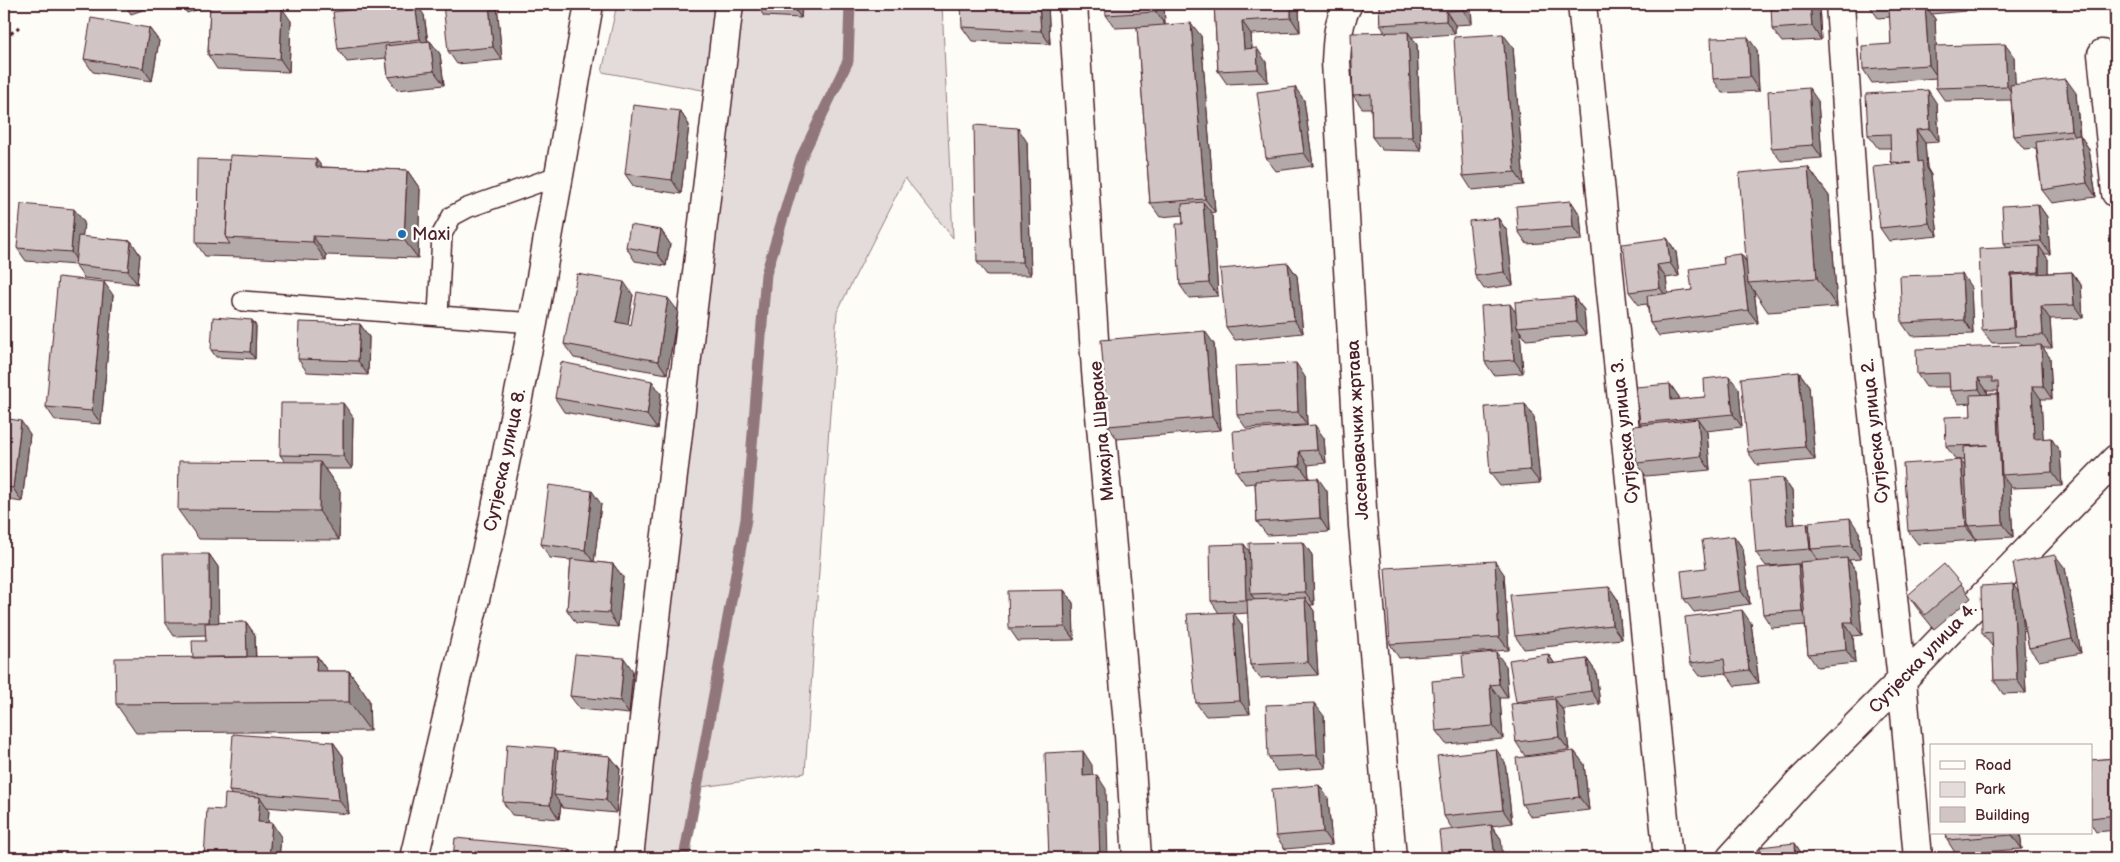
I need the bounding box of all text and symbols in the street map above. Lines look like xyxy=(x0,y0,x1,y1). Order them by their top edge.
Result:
place label: Maxi xyxy=(412,224,450,245)
marker: Maxi xyxy=(396,228,408,240)
street label: Јасеновачких жртава xyxy=(1343,339,1373,521)
street label: Сутјеска улица 3. xyxy=(1607,357,1643,505)
street label: Сутјеска улица 2. xyxy=(1857,358,1893,504)
street label: Михајла Швраке xyxy=(1085,360,1119,502)
street label: Сутјеска улица 8. xyxy=(480,387,530,533)
street label: Сутјеска улица 4. xyxy=(1865,598,1981,718)
legend xyxy=(1930,744,2092,834)
text: Road xyxy=(1975,756,2011,775)
text: Park xyxy=(1975,780,2006,799)
text: Building xyxy=(1975,806,2030,825)

